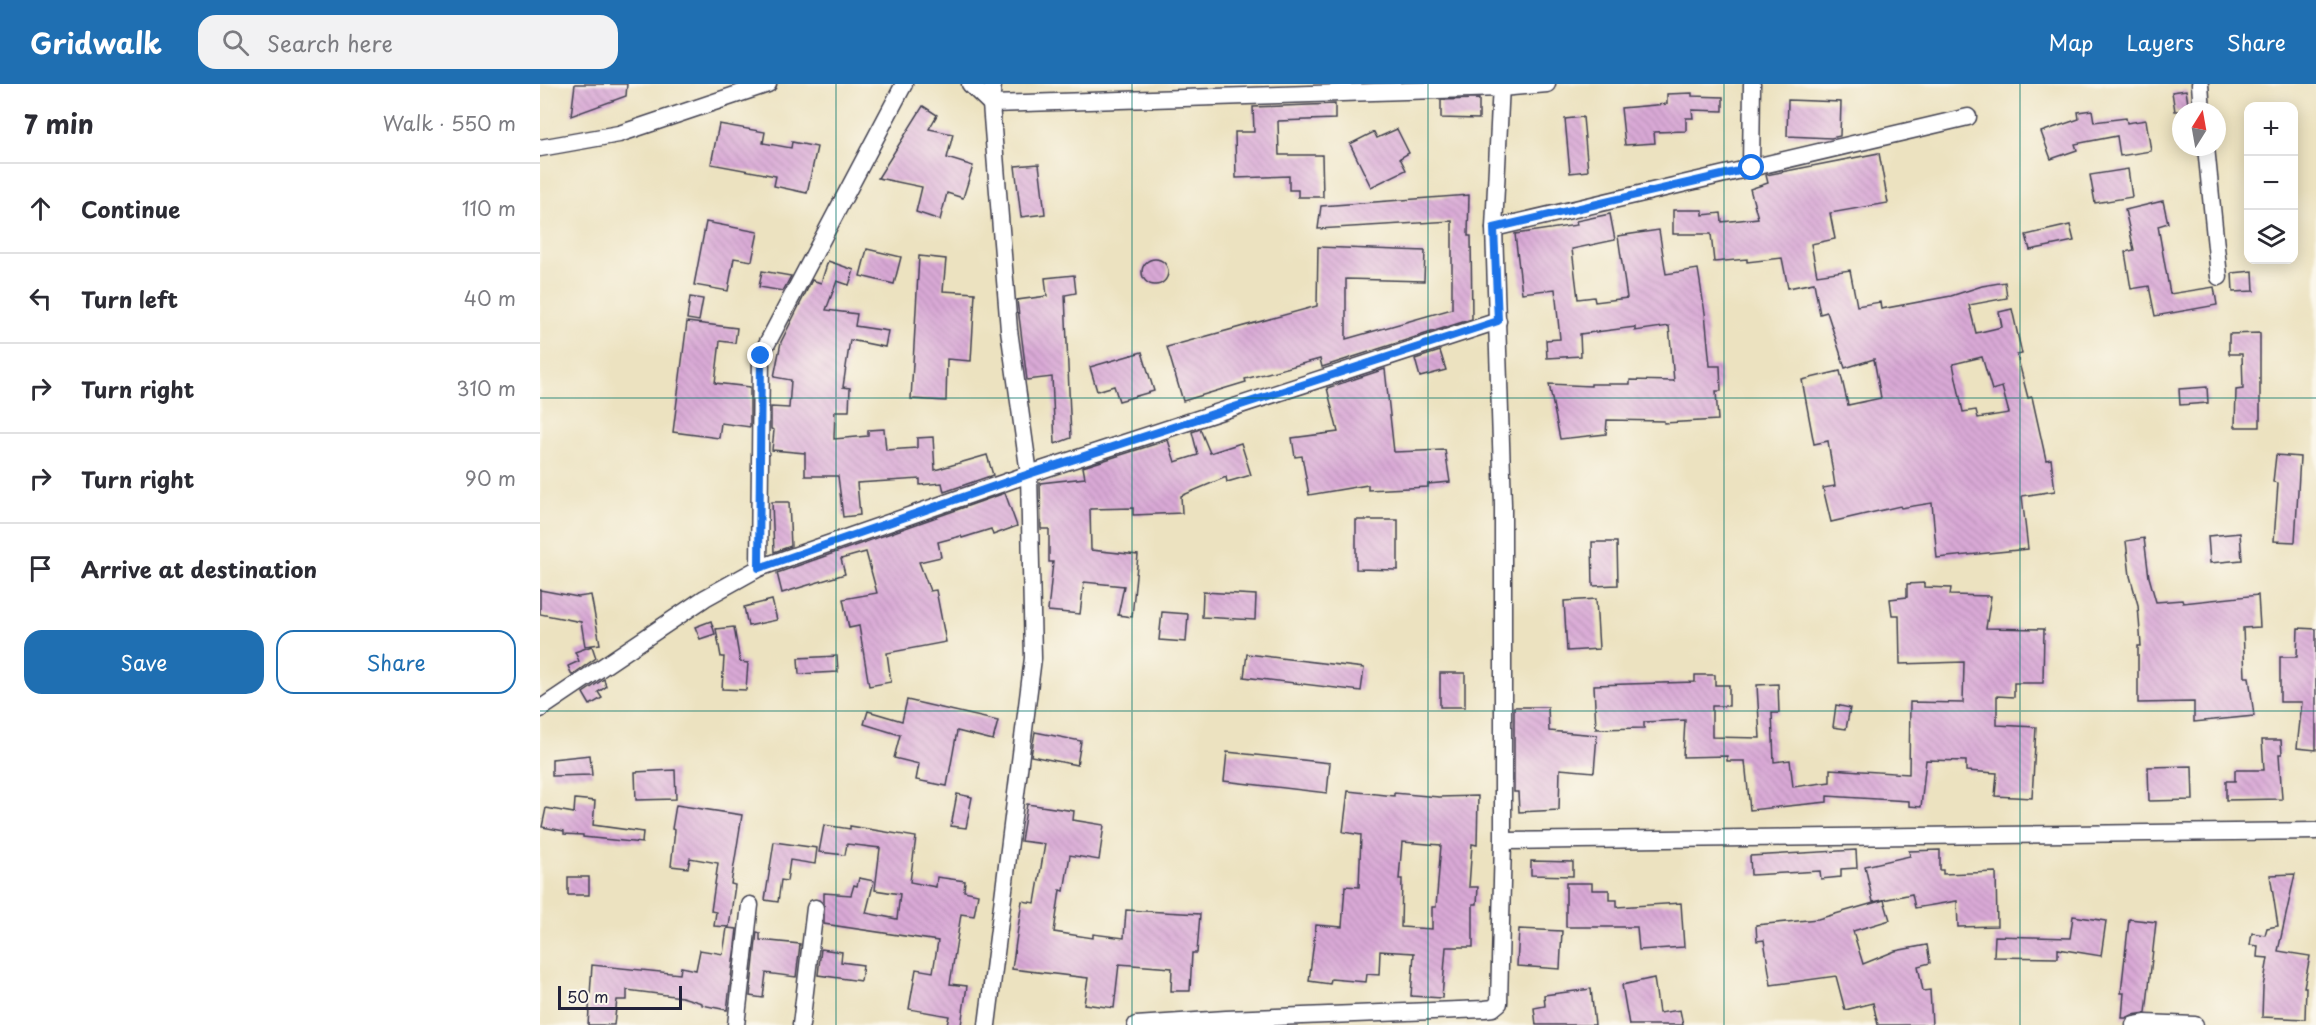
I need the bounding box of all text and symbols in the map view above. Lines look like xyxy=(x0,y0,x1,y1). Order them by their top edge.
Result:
search box xyxy=(198,15,618,69)
text: Gridwalk xyxy=(30,21,162,64)
icon: search xyxy=(219,26,252,59)
text: Search here xyxy=(267,26,393,59)
text: Map xyxy=(2049,26,2093,58)
text: Layers xyxy=(2126,26,2194,58)
text: Share xyxy=(2227,26,2286,58)
north arrow xyxy=(2172,102,2226,156)
map controls xyxy=(2244,102,2298,264)
button: + xyxy=(2244,102,2298,156)
text: 7 min xyxy=(24,104,94,143)
text: Walk · 550 m xyxy=(383,108,516,138)
route start xyxy=(1738,154,1764,180)
button: − xyxy=(2244,156,2298,210)
icon: ahead xyxy=(24,192,57,225)
text: Continue xyxy=(81,192,180,225)
text: 110 m xyxy=(462,193,516,223)
button: layers xyxy=(2244,210,2298,264)
icon: left xyxy=(24,282,57,315)
text: Turn left xyxy=(81,282,178,315)
text: 40 m xyxy=(464,283,516,313)
route end xyxy=(747,342,773,368)
icon: right xyxy=(24,372,57,405)
text: Turn right xyxy=(81,372,194,405)
text: 310 m xyxy=(456,373,516,403)
icon: right xyxy=(24,462,57,495)
text: Turn right xyxy=(81,462,194,495)
text: 90 m xyxy=(465,463,516,493)
icon: arrive xyxy=(24,552,57,585)
text: Arrive at destination xyxy=(81,552,317,585)
button: Save xyxy=(24,630,264,694)
button: Share xyxy=(276,630,516,694)
scale bar xyxy=(558,983,682,1010)
text: 50 m xyxy=(567,984,608,1008)

